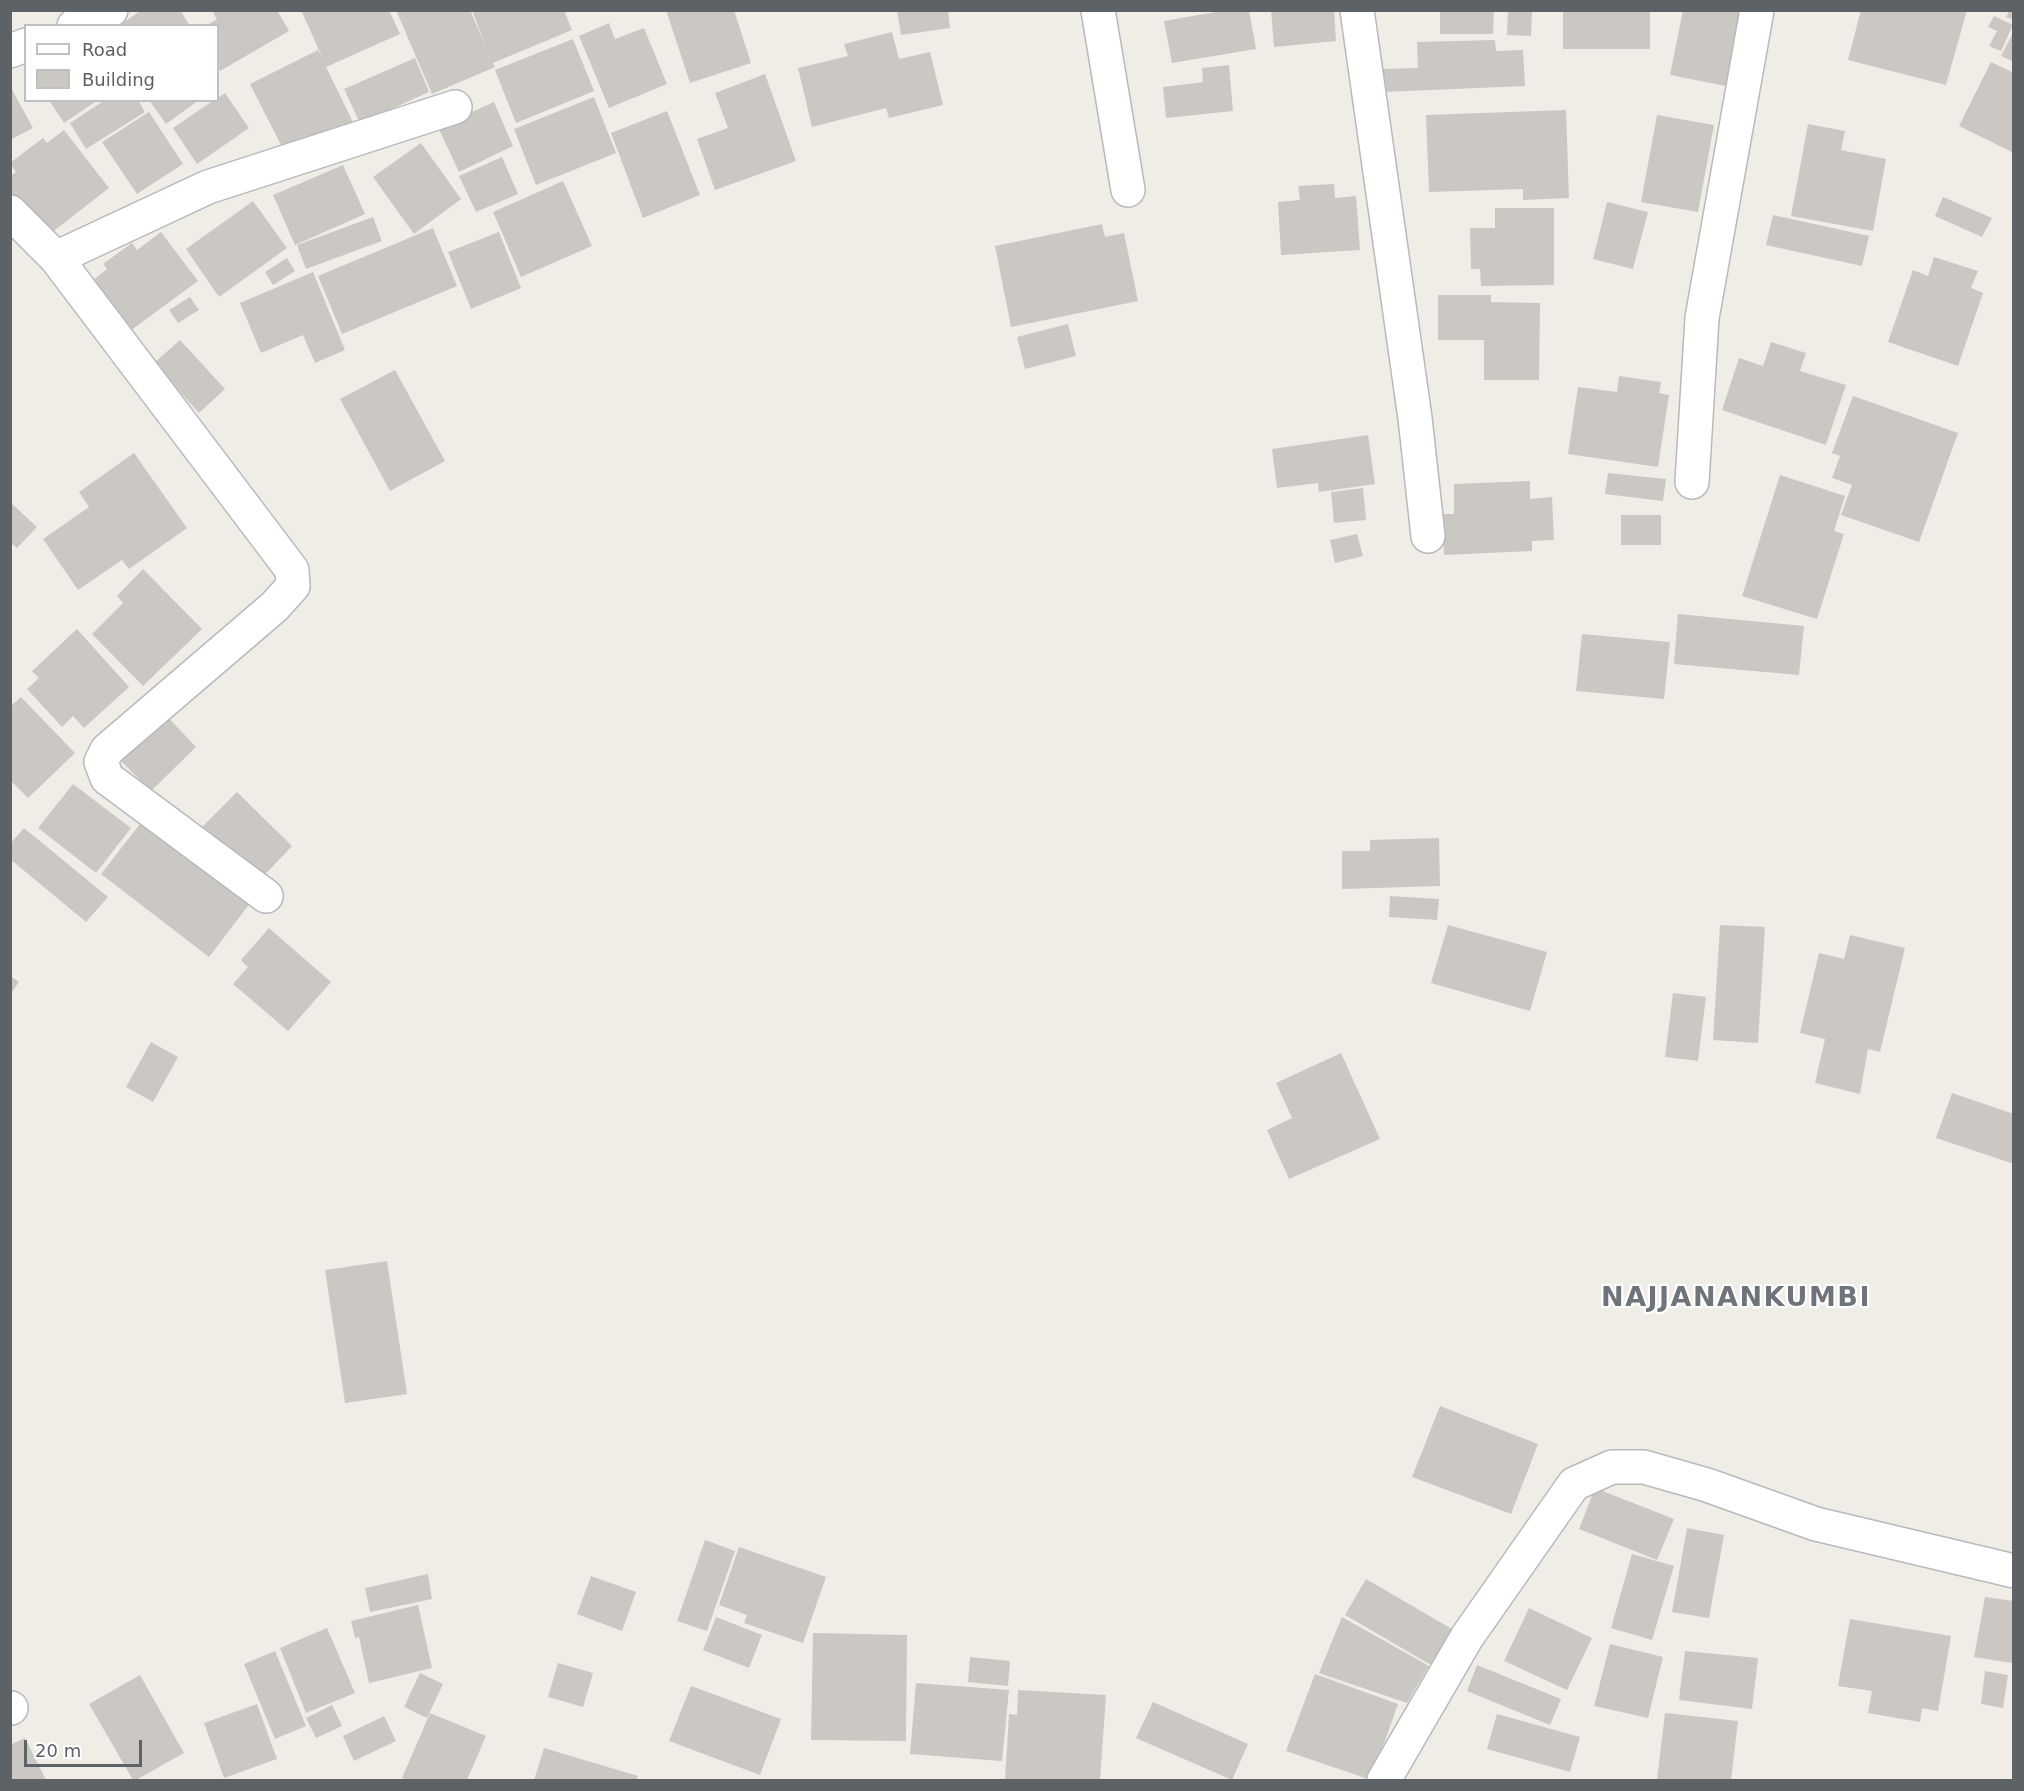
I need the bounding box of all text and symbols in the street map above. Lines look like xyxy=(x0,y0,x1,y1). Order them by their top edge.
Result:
legend xyxy=(24,24,219,102)
text: Road xyxy=(82,39,127,60)
text: Building xyxy=(82,69,155,90)
district label: NAJJANANKUMBI xyxy=(1601,1283,1871,1315)
scale bar xyxy=(27,1728,146,1766)
text: 20 m xyxy=(35,1740,81,1761)

